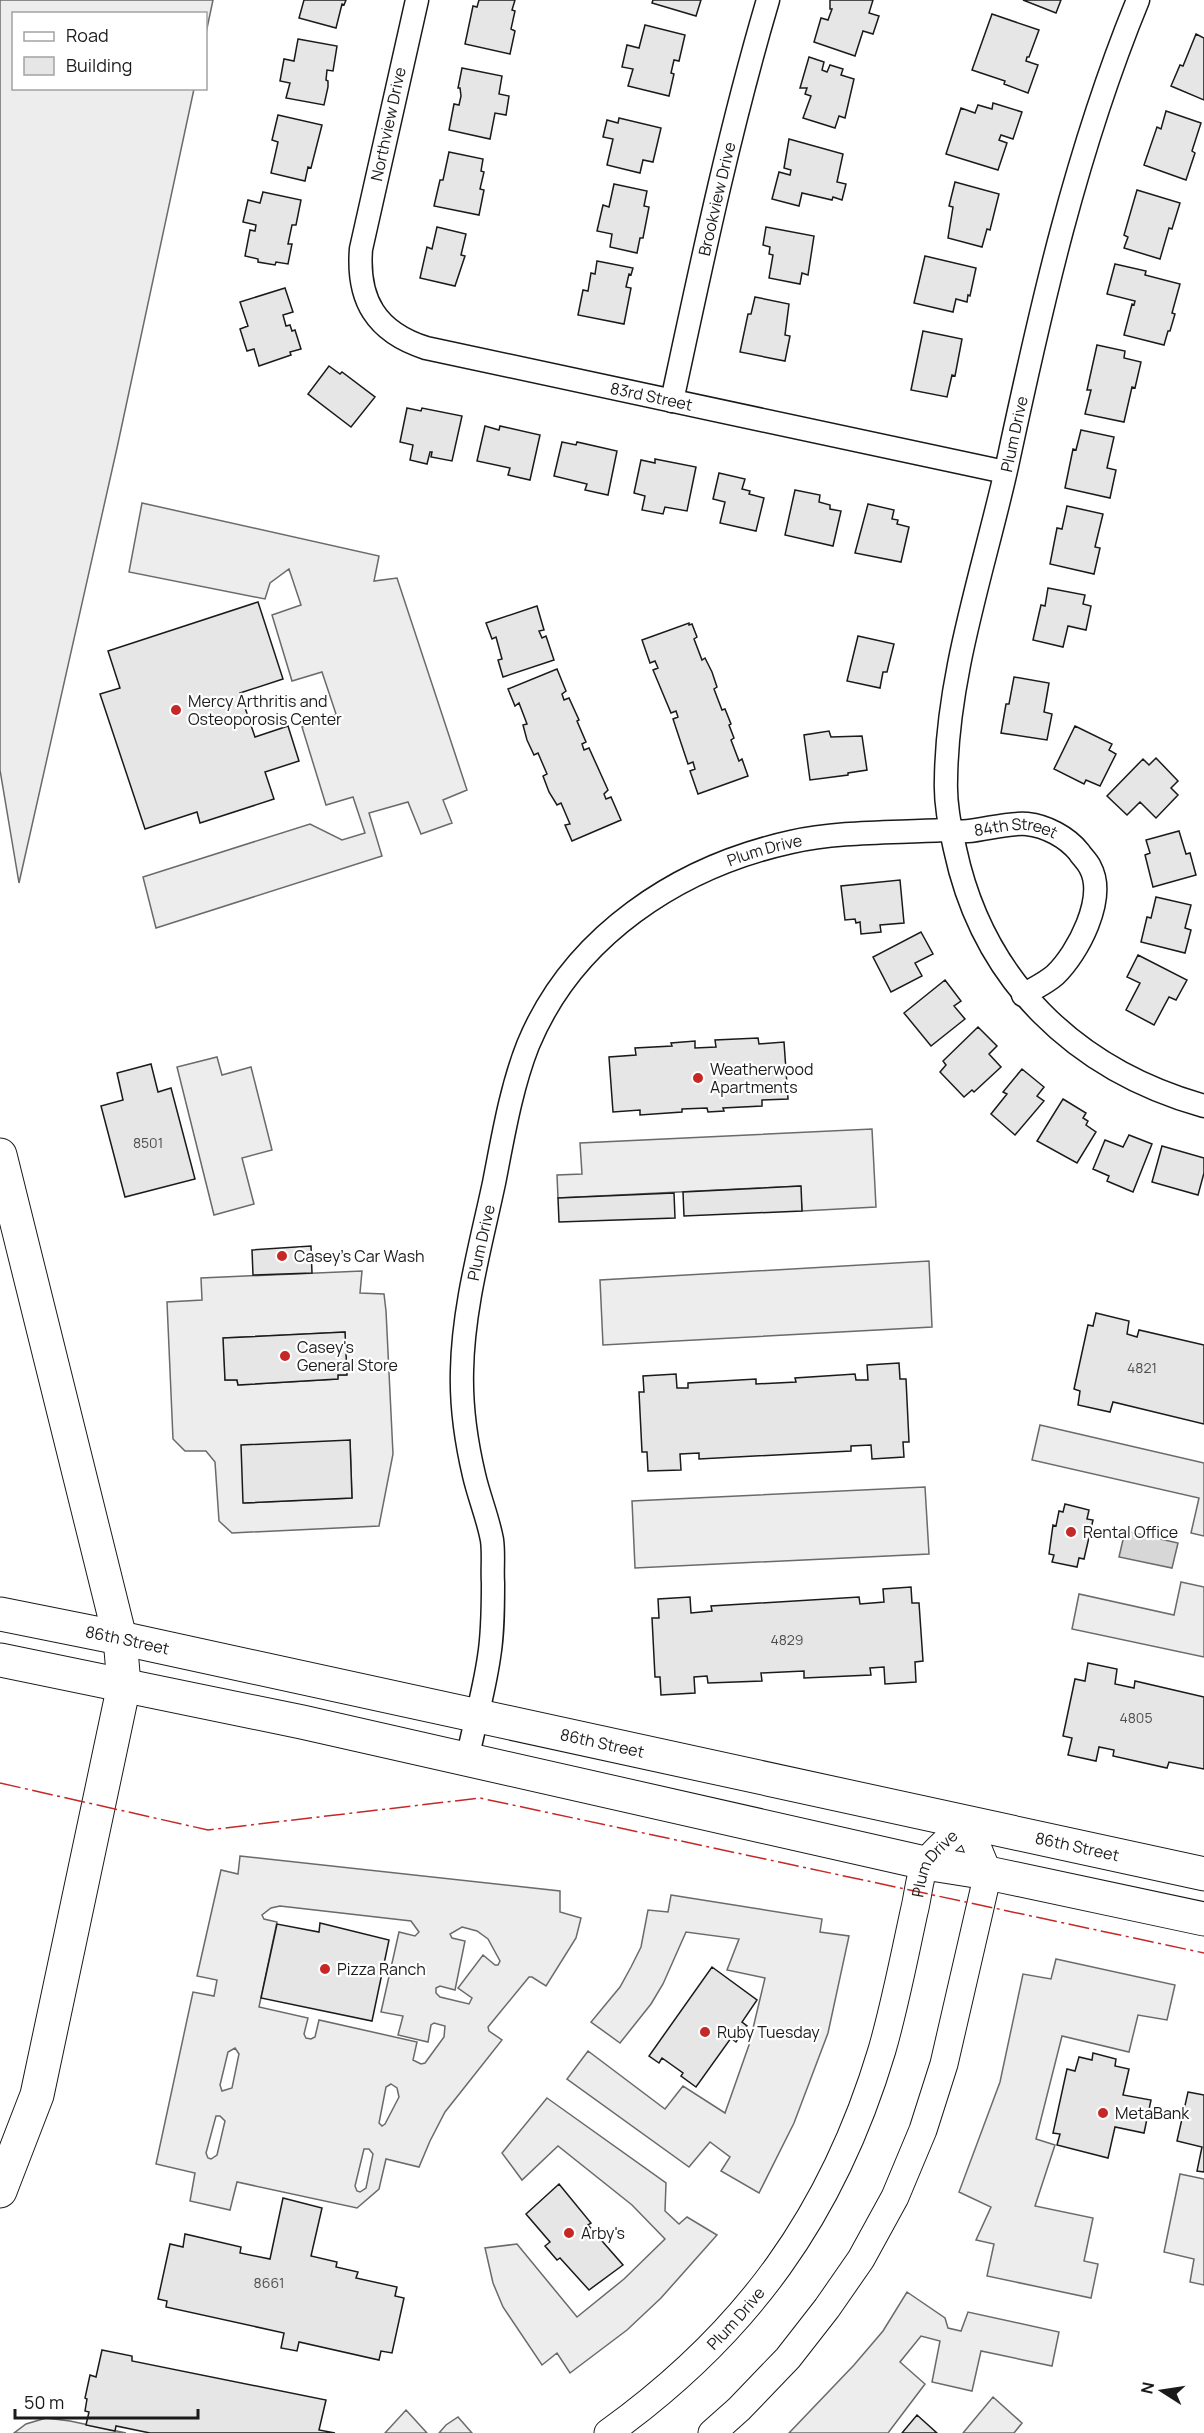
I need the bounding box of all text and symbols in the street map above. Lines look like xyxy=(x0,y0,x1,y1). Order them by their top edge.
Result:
legend xyxy=(12,12,207,90)
text: Road xyxy=(66,23,109,47)
text: Building xyxy=(66,53,132,77)
street label: Northview Drive xyxy=(365,65,411,183)
street label: Brookview Drive xyxy=(693,140,741,258)
street label: 83rd Street xyxy=(608,377,695,416)
street label: Plum Drive xyxy=(995,394,1033,474)
place label: Mercy Arthritis and Osteoporosis Center xyxy=(188,690,342,730)
marker: Mercy Arthritis and Osteoporosis Center xyxy=(169,703,183,717)
street label: 84th Street xyxy=(972,813,1062,843)
street label: Plum Drive xyxy=(724,829,804,871)
place label: Weatherwood Apartments xyxy=(710,1058,814,1098)
marker: Weatherwood Apartments xyxy=(691,1071,705,1085)
house number: 8501 xyxy=(133,1133,163,1152)
street label: Plum Drive xyxy=(462,1202,500,1282)
place label: Casey's Car Wash xyxy=(294,1245,425,1267)
marker: Casey's Car Wash xyxy=(275,1249,289,1263)
place label: Casey's General Store xyxy=(297,1336,398,1376)
marker: Casey's General Store xyxy=(278,1349,292,1363)
house number: 4821 xyxy=(1127,1358,1157,1377)
place label: Rental Office xyxy=(1083,1521,1178,1543)
marker: Rental Office xyxy=(1064,1525,1078,1539)
street label: 86th Street xyxy=(83,1620,172,1659)
house number: 4829 xyxy=(770,1630,804,1649)
house number: 4805 xyxy=(1119,1708,1153,1727)
street label: 86th Street xyxy=(558,1723,646,1763)
street label: Plum Drive xyxy=(906,1825,962,1899)
street label: 86th Street xyxy=(1033,1827,1121,1866)
place label: Pizza Ranch xyxy=(337,1958,426,1980)
marker: Pizza Ranch xyxy=(318,1962,332,1976)
place label: Ruby Tuesday xyxy=(717,2021,820,2043)
marker: Ruby Tuesday xyxy=(698,2025,712,2039)
place label: MetaBank xyxy=(1115,2102,1190,2124)
marker: MetaBank xyxy=(1096,2106,1110,2120)
place label: Arby's xyxy=(581,2222,625,2244)
marker: Arby's xyxy=(562,2226,576,2240)
house number: 8661 xyxy=(254,2273,284,2292)
street label: Plum Drive xyxy=(702,2282,770,2355)
north arrow xyxy=(1132,2361,1192,2421)
text: N xyxy=(1135,2380,1159,2396)
scale bar xyxy=(15,2382,198,2420)
text: 50 m xyxy=(24,2390,64,2414)

